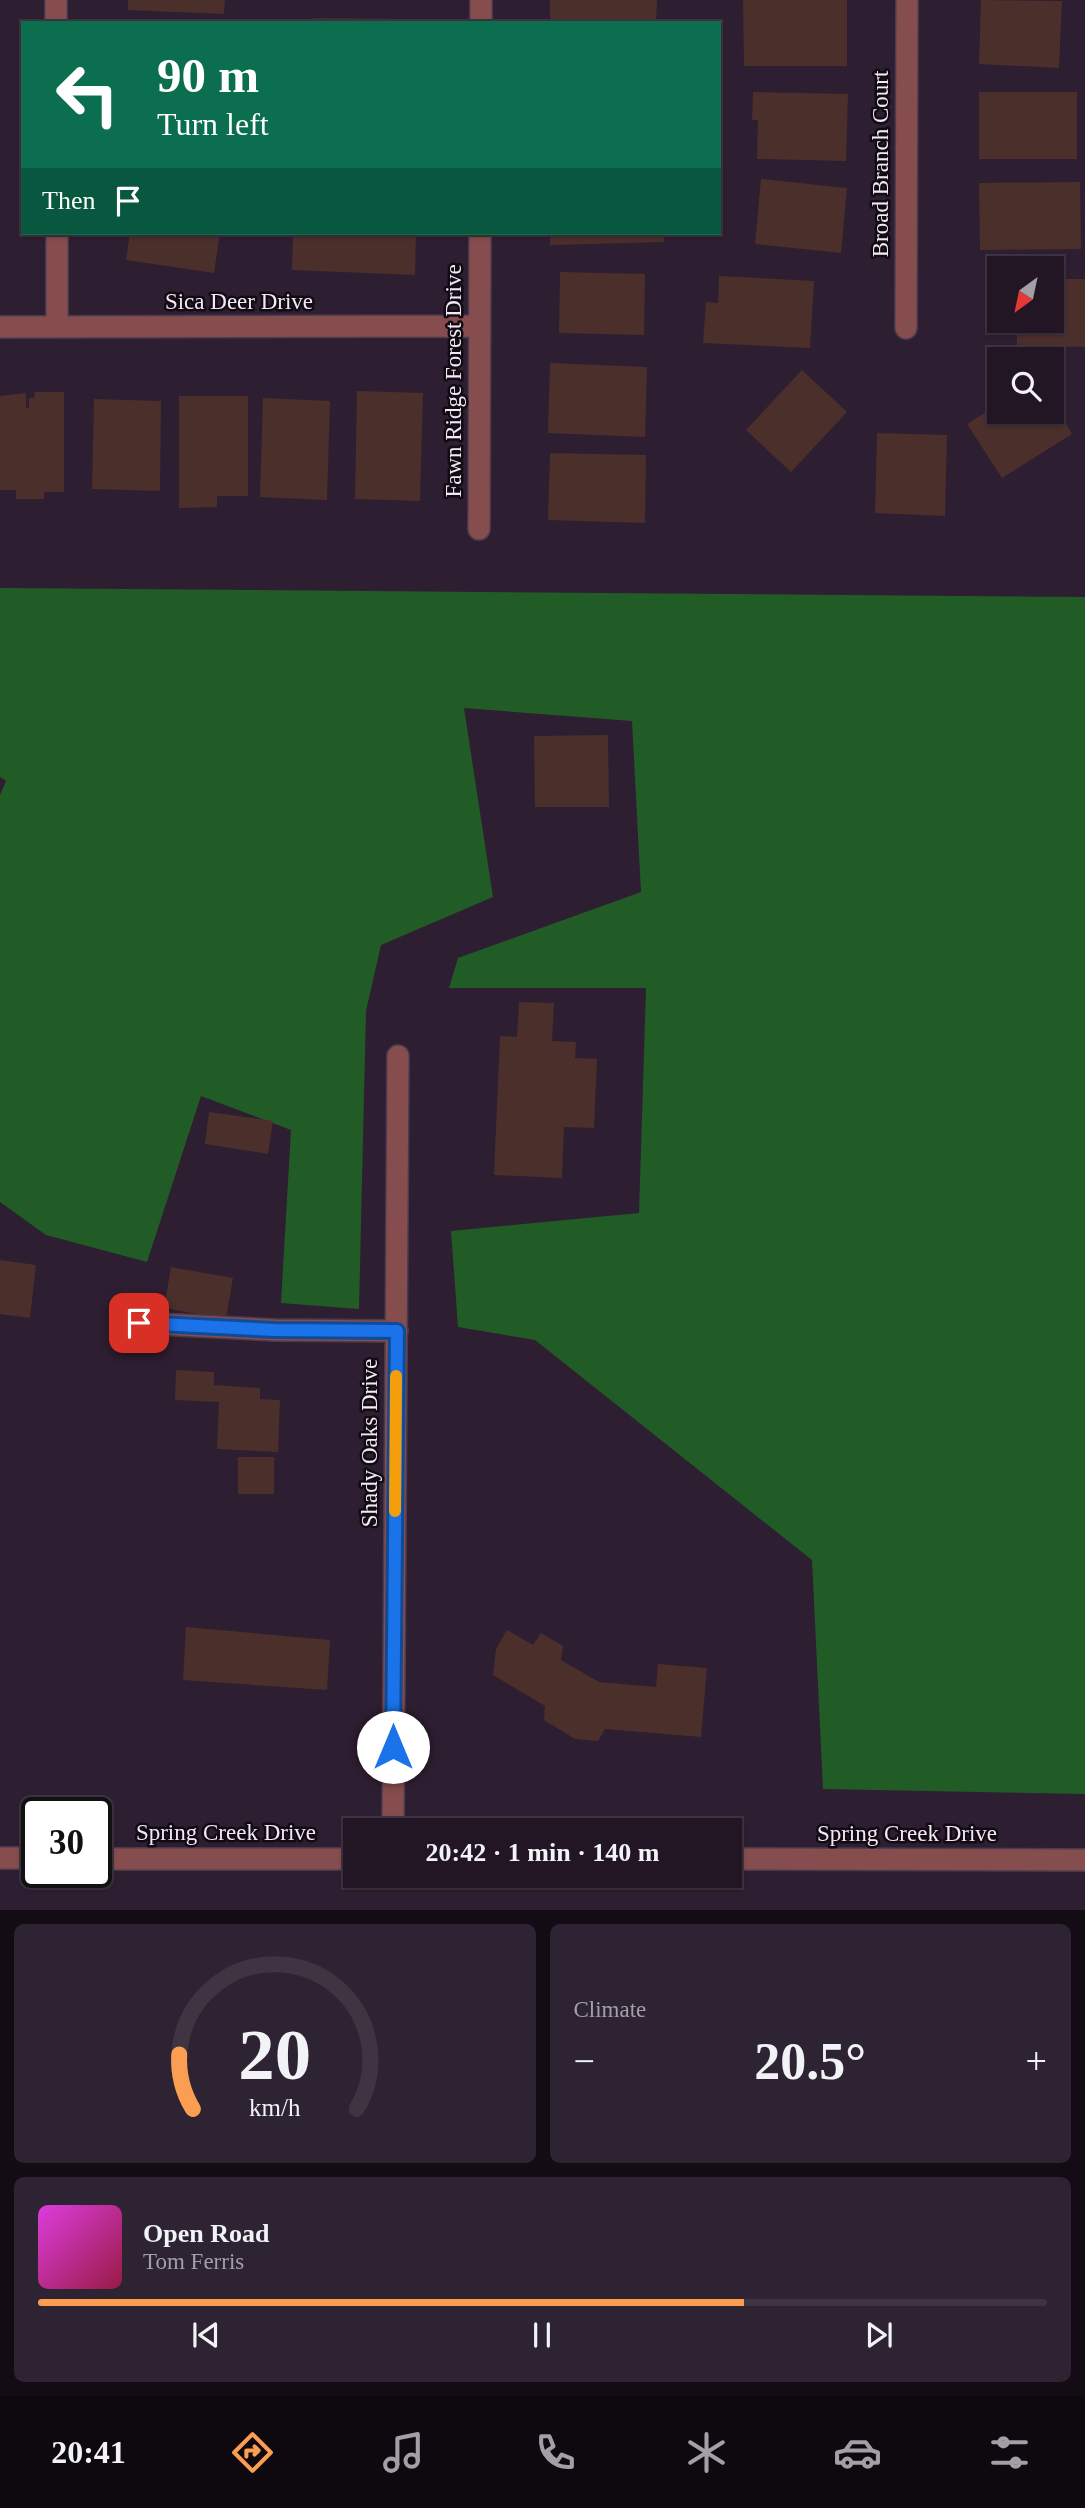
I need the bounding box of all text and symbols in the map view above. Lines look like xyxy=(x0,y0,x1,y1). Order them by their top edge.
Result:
text: 90 m xyxy=(157,48,259,103)
icon: left xyxy=(42,49,133,140)
street label: Broad Branch Court xyxy=(868,70,893,257)
text: Turn left xyxy=(157,106,269,142)
icon: arrive xyxy=(109,182,147,220)
text: Then xyxy=(42,186,95,215)
north arrow xyxy=(987,256,1064,332)
map controls xyxy=(987,256,1064,424)
street label: Fawn Ridge Forest Drive xyxy=(441,264,466,498)
street label: Sica Deer Drive xyxy=(165,289,313,314)
button: search xyxy=(987,347,1064,424)
pin xyxy=(109,1293,169,1353)
icon: arrive xyxy=(120,1304,158,1342)
street label: Shady Oaks Drive xyxy=(357,1359,382,1527)
position arrow xyxy=(356,1710,430,1784)
speed limit sign: 30 xyxy=(21,1797,112,1888)
street label: Spring Creek Drive xyxy=(136,1820,316,1845)
street label: Spring Creek Drive xyxy=(817,1821,997,1846)
text: 20:42 · 1 min · 140 m xyxy=(426,1838,660,1867)
text: Climate xyxy=(574,1997,646,2022)
text: 20 xyxy=(238,2015,311,2096)
text: 20.5° xyxy=(754,2033,866,2090)
text: − xyxy=(574,2040,595,2082)
text: + xyxy=(1026,2040,1047,2082)
text: km/h xyxy=(249,2094,301,2121)
text: Open Road xyxy=(143,2219,269,2248)
text: Tom Ferris xyxy=(143,2249,244,2274)
icon: previous xyxy=(187,2316,225,2354)
icon: pause xyxy=(523,2316,561,2354)
icon: next xyxy=(860,2316,898,2354)
icon: directions xyxy=(228,2428,277,2477)
icon: music xyxy=(379,2428,428,2477)
icon: phone xyxy=(531,2428,580,2477)
icon: climate xyxy=(682,2428,731,2477)
icon: car xyxy=(833,2428,882,2477)
icon: filters xyxy=(985,2428,1034,2477)
text: 20:41 xyxy=(51,2434,126,2470)

